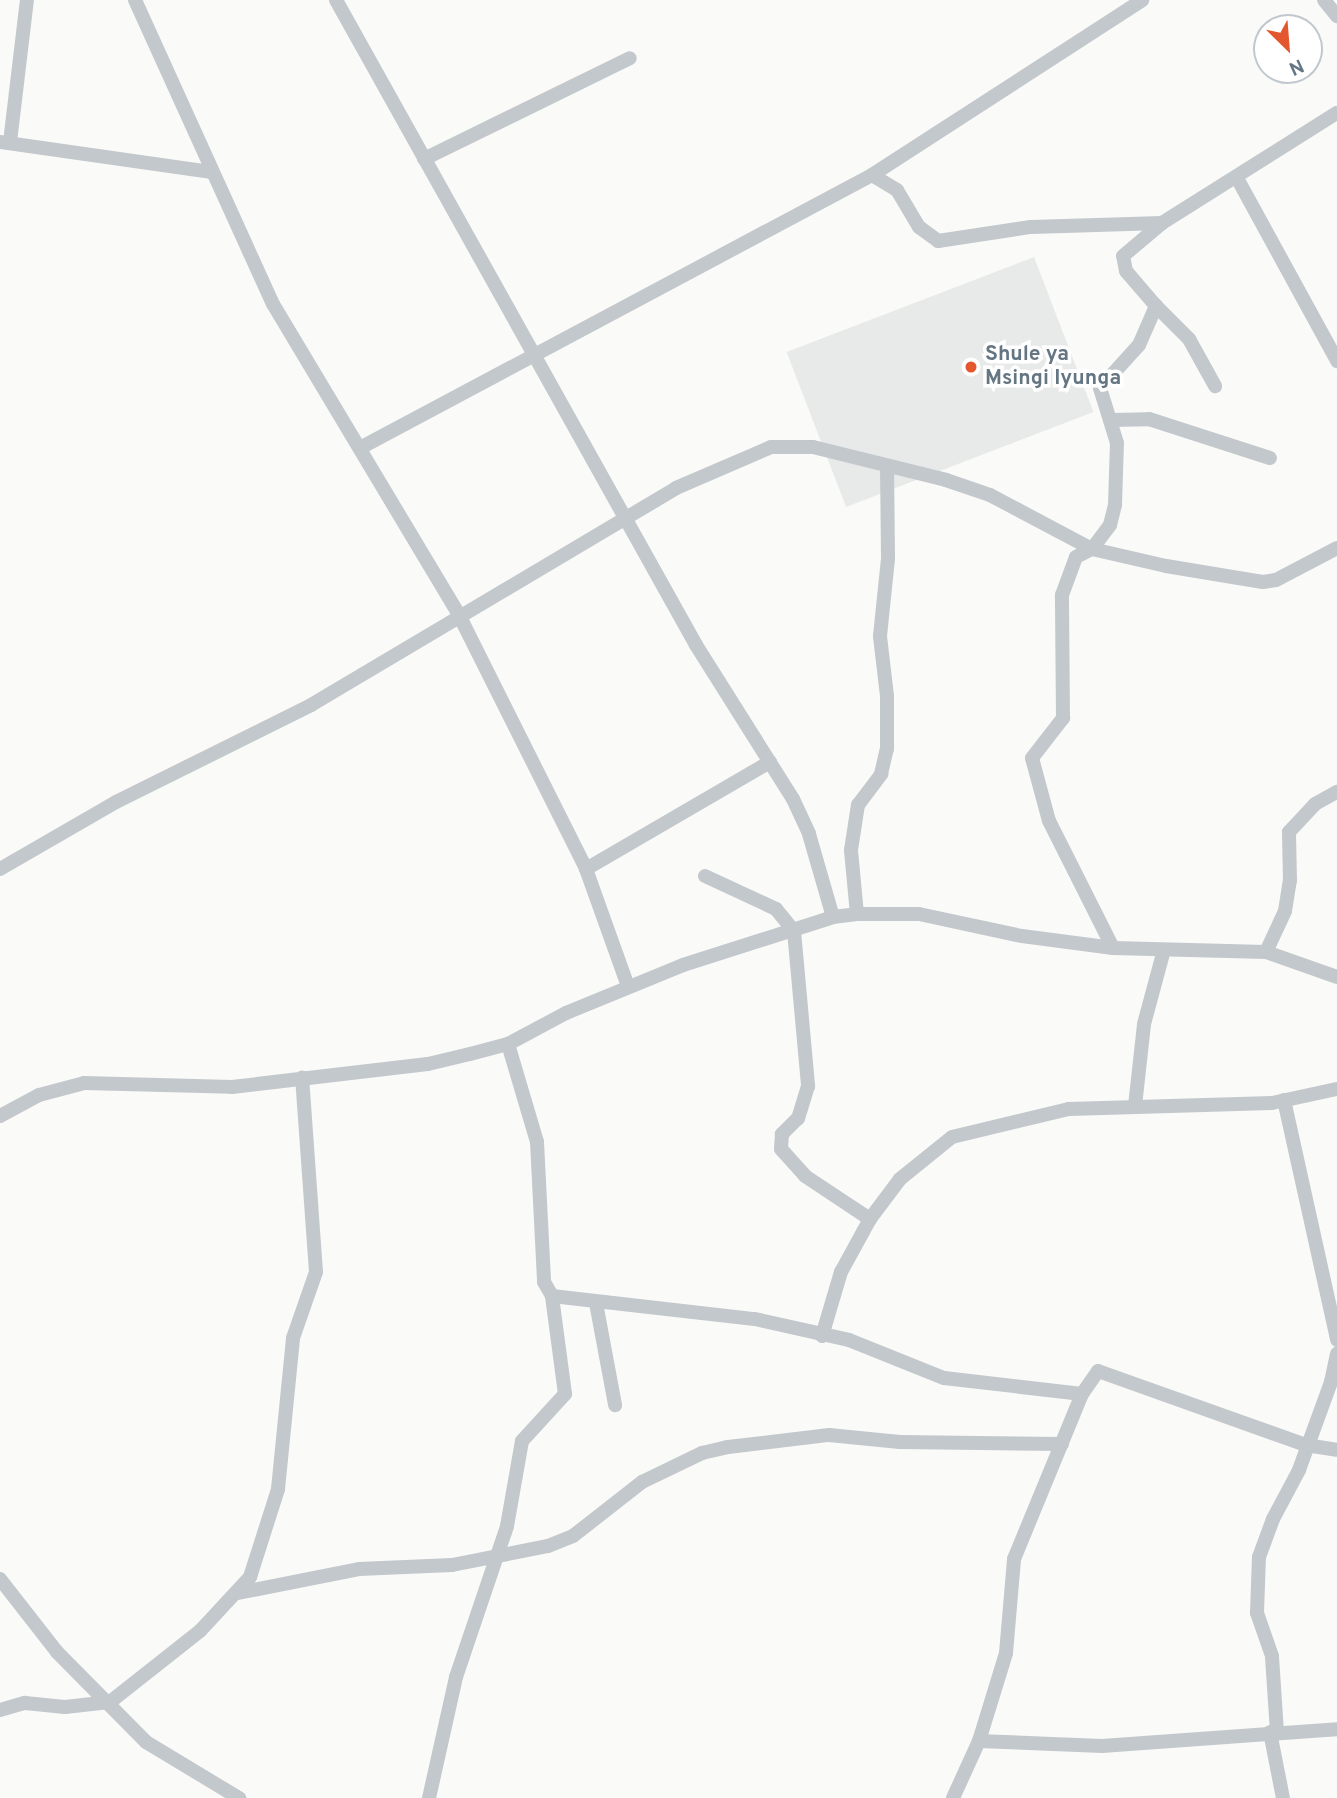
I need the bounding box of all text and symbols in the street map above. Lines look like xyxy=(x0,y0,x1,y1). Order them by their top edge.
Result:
north arrow xyxy=(1253,14,1323,84)
text: N xyxy=(1285,52,1307,80)
place label: Shule ya Msingi Iyunga xyxy=(985,342,1121,392)
marker: Shule ya Msingi Iyunga xyxy=(963,359,979,375)

